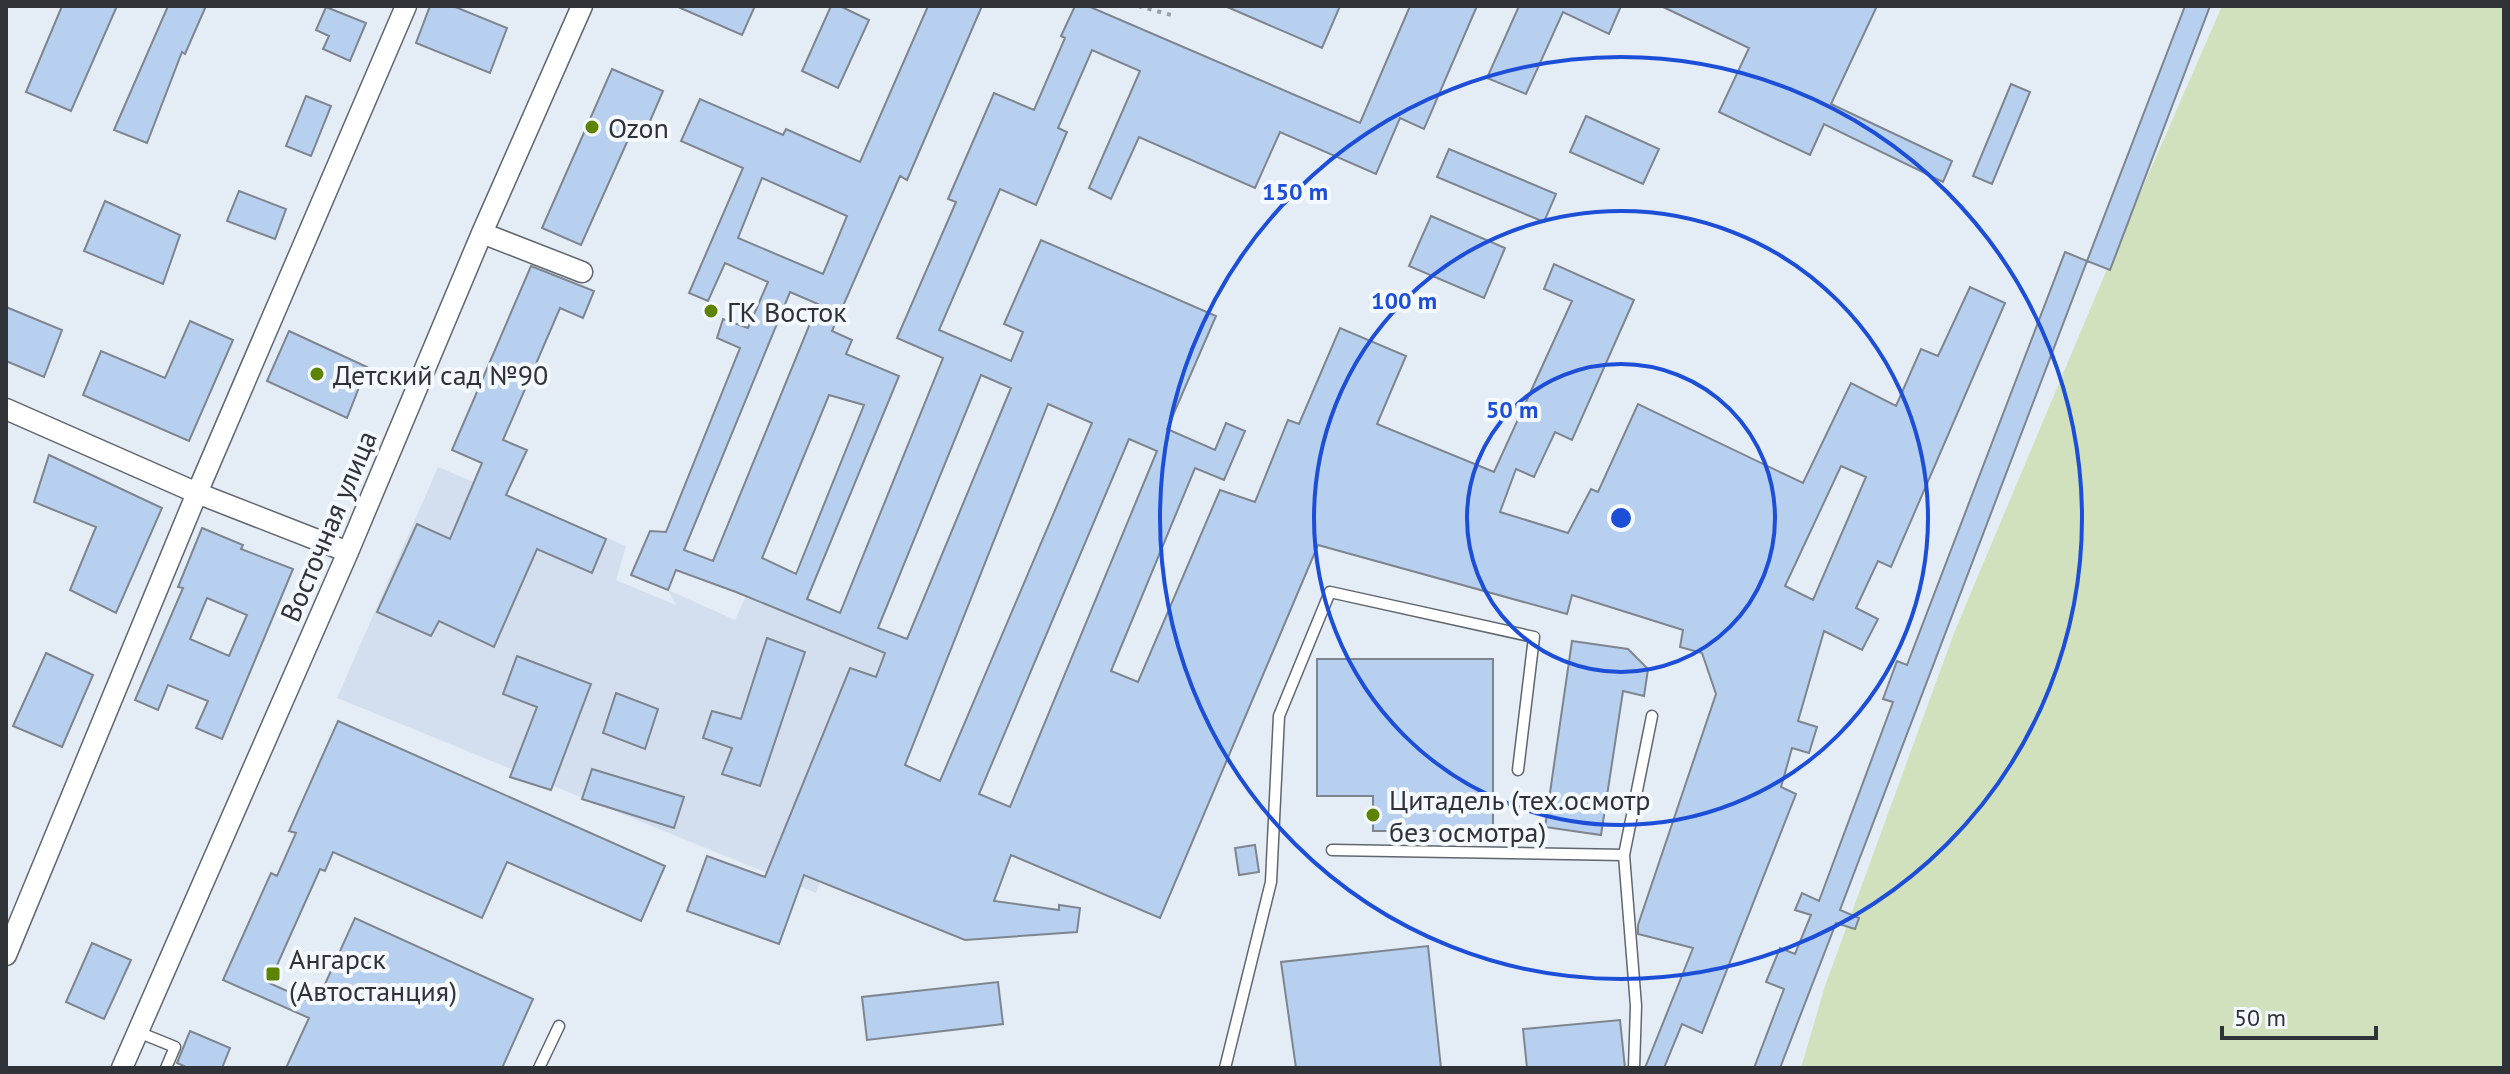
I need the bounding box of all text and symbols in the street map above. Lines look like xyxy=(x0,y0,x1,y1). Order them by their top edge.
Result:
place label: Ozon xyxy=(608,109,669,146)
marker: Ozon xyxy=(583,118,601,136)
text: 150 m xyxy=(1262,176,1328,207)
text: 100 m xyxy=(1371,285,1437,316)
place label: ГК Восток xyxy=(727,293,847,330)
marker: ГК Восток xyxy=(702,302,720,320)
place label: Детский сад №90 xyxy=(333,356,548,393)
marker: Детский сад №90 xyxy=(308,365,326,383)
text: 50 m xyxy=(1486,394,1538,425)
street label: Восточная улица xyxy=(271,425,385,627)
centre of rings xyxy=(1607,504,1635,532)
place label: Цитадель (тех.осмотр без осмотра) xyxy=(1389,781,1650,850)
marker: Цитадель (тех.осмотр без осмотра) xyxy=(1364,806,1382,824)
place label: Ангарск (Автостанция) xyxy=(289,940,457,1009)
marker: Ангарск (Автостанция) xyxy=(264,965,282,983)
scale bar xyxy=(2222,990,2376,1040)
text: 50 m xyxy=(2234,1002,2286,1033)

